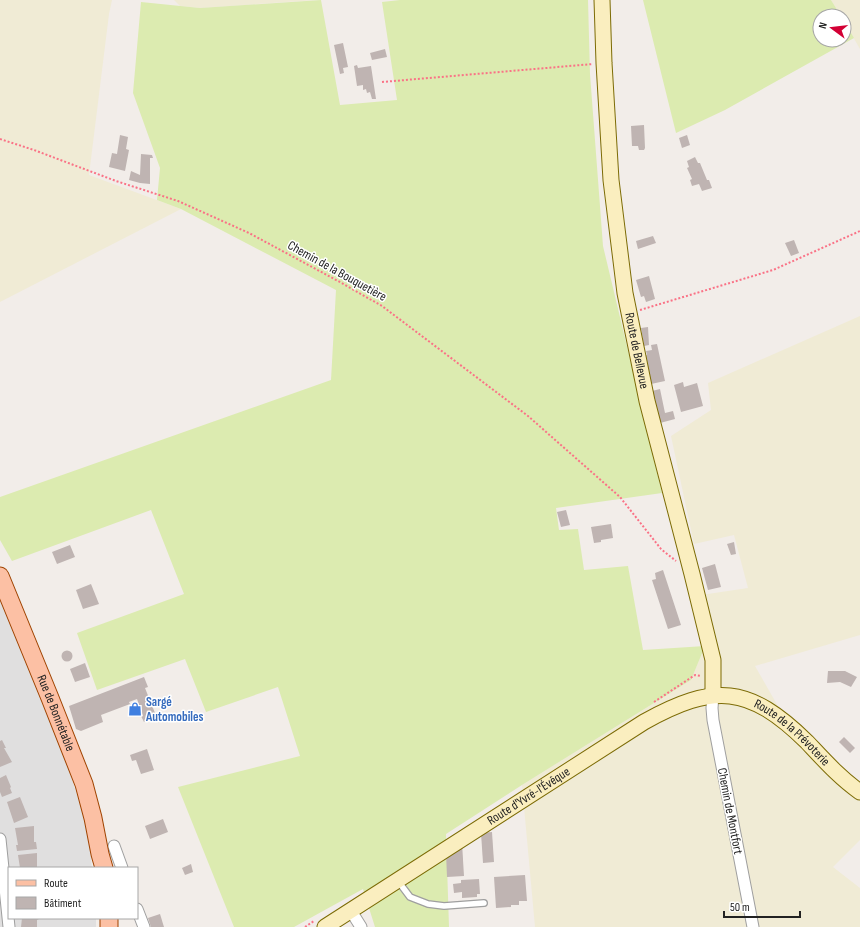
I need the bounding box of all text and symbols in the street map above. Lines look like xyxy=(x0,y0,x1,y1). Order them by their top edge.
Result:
north arrow xyxy=(812,8,852,48)
text: N xyxy=(816,21,830,30)
street label: Chemin de la Bouquetière xyxy=(285,237,389,305)
street label: Route de Bellevue xyxy=(621,311,652,390)
street label: Rue de Bonnétable xyxy=(33,672,78,754)
place label: Sargé Automobiles xyxy=(145,694,203,725)
street label: Route de la Prévoterie xyxy=(751,696,833,769)
shop icon: Sargé Automobiles xyxy=(127,701,143,717)
street label: Route d'Yvré-l'Évêque xyxy=(484,764,573,829)
street label: Chemin de Montfort xyxy=(714,766,746,856)
legend xyxy=(8,867,138,919)
text: Route xyxy=(44,876,68,891)
scale bar xyxy=(724,893,800,919)
text: Bâtiment xyxy=(44,896,82,911)
text: 50 m xyxy=(730,900,750,915)

